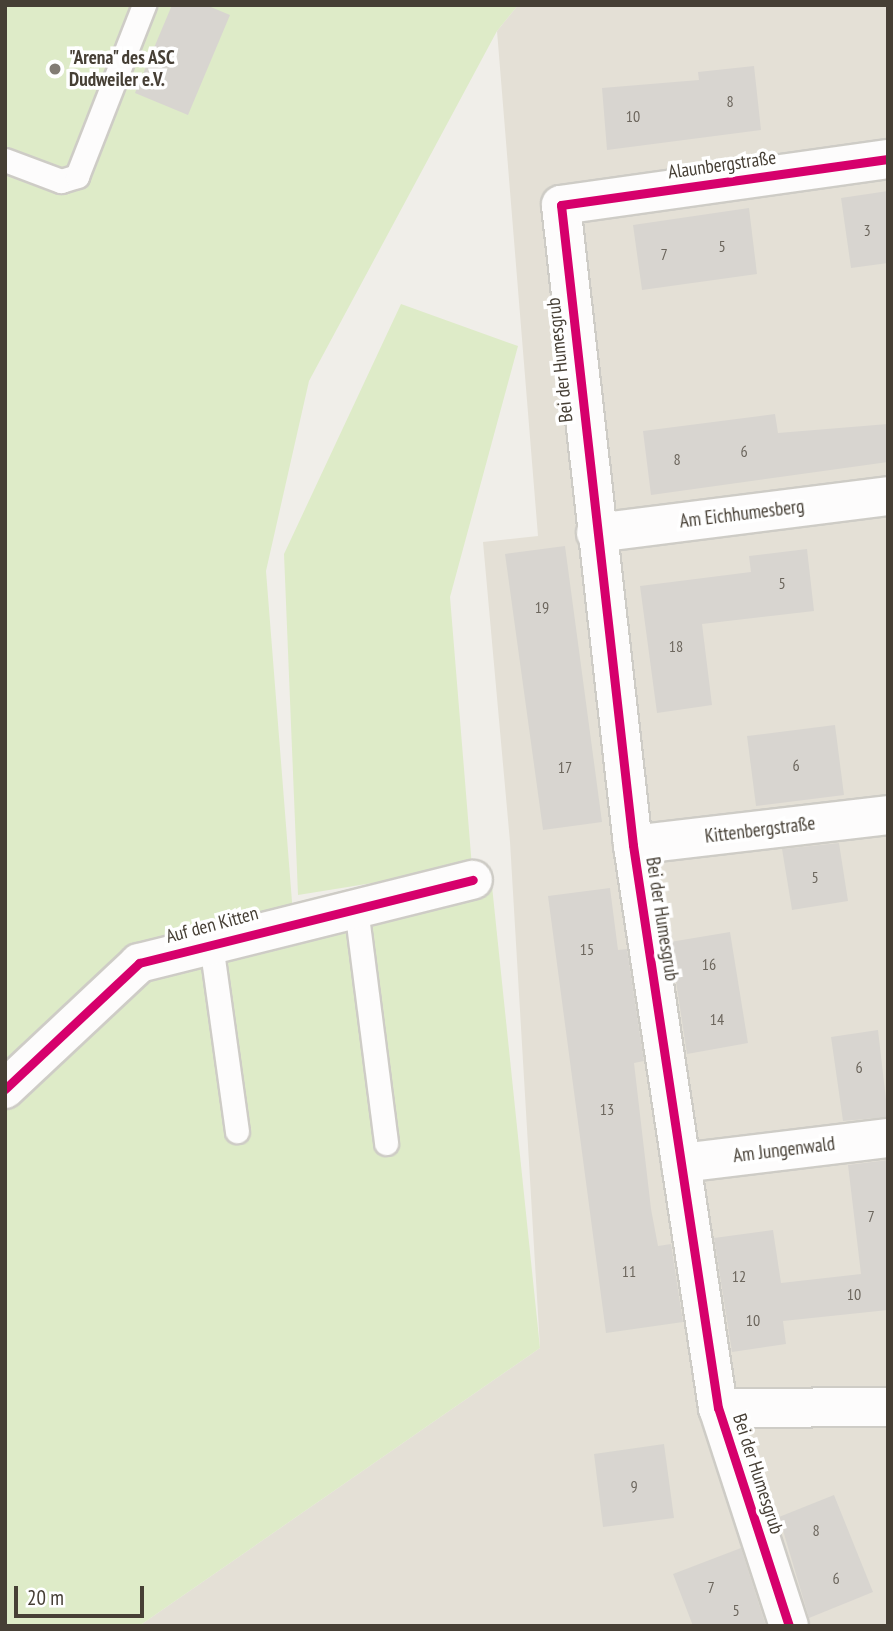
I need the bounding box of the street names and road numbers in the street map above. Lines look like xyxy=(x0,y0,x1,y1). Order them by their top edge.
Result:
street label: Alaunbergstraße xyxy=(667,146,777,184)
street label: Bei der Humesgrub xyxy=(542,297,578,423)
street label: Am Eichhumesberg xyxy=(678,495,806,533)
street label: Kittenbergstraße xyxy=(703,812,817,848)
street label: Bei der Humesgrub xyxy=(641,855,683,983)
street label: Auf den Kitten xyxy=(163,902,261,948)
street label: Am Jungenwald xyxy=(732,1132,836,1168)
street label: Bei der Humesgrub xyxy=(728,1411,788,1537)

